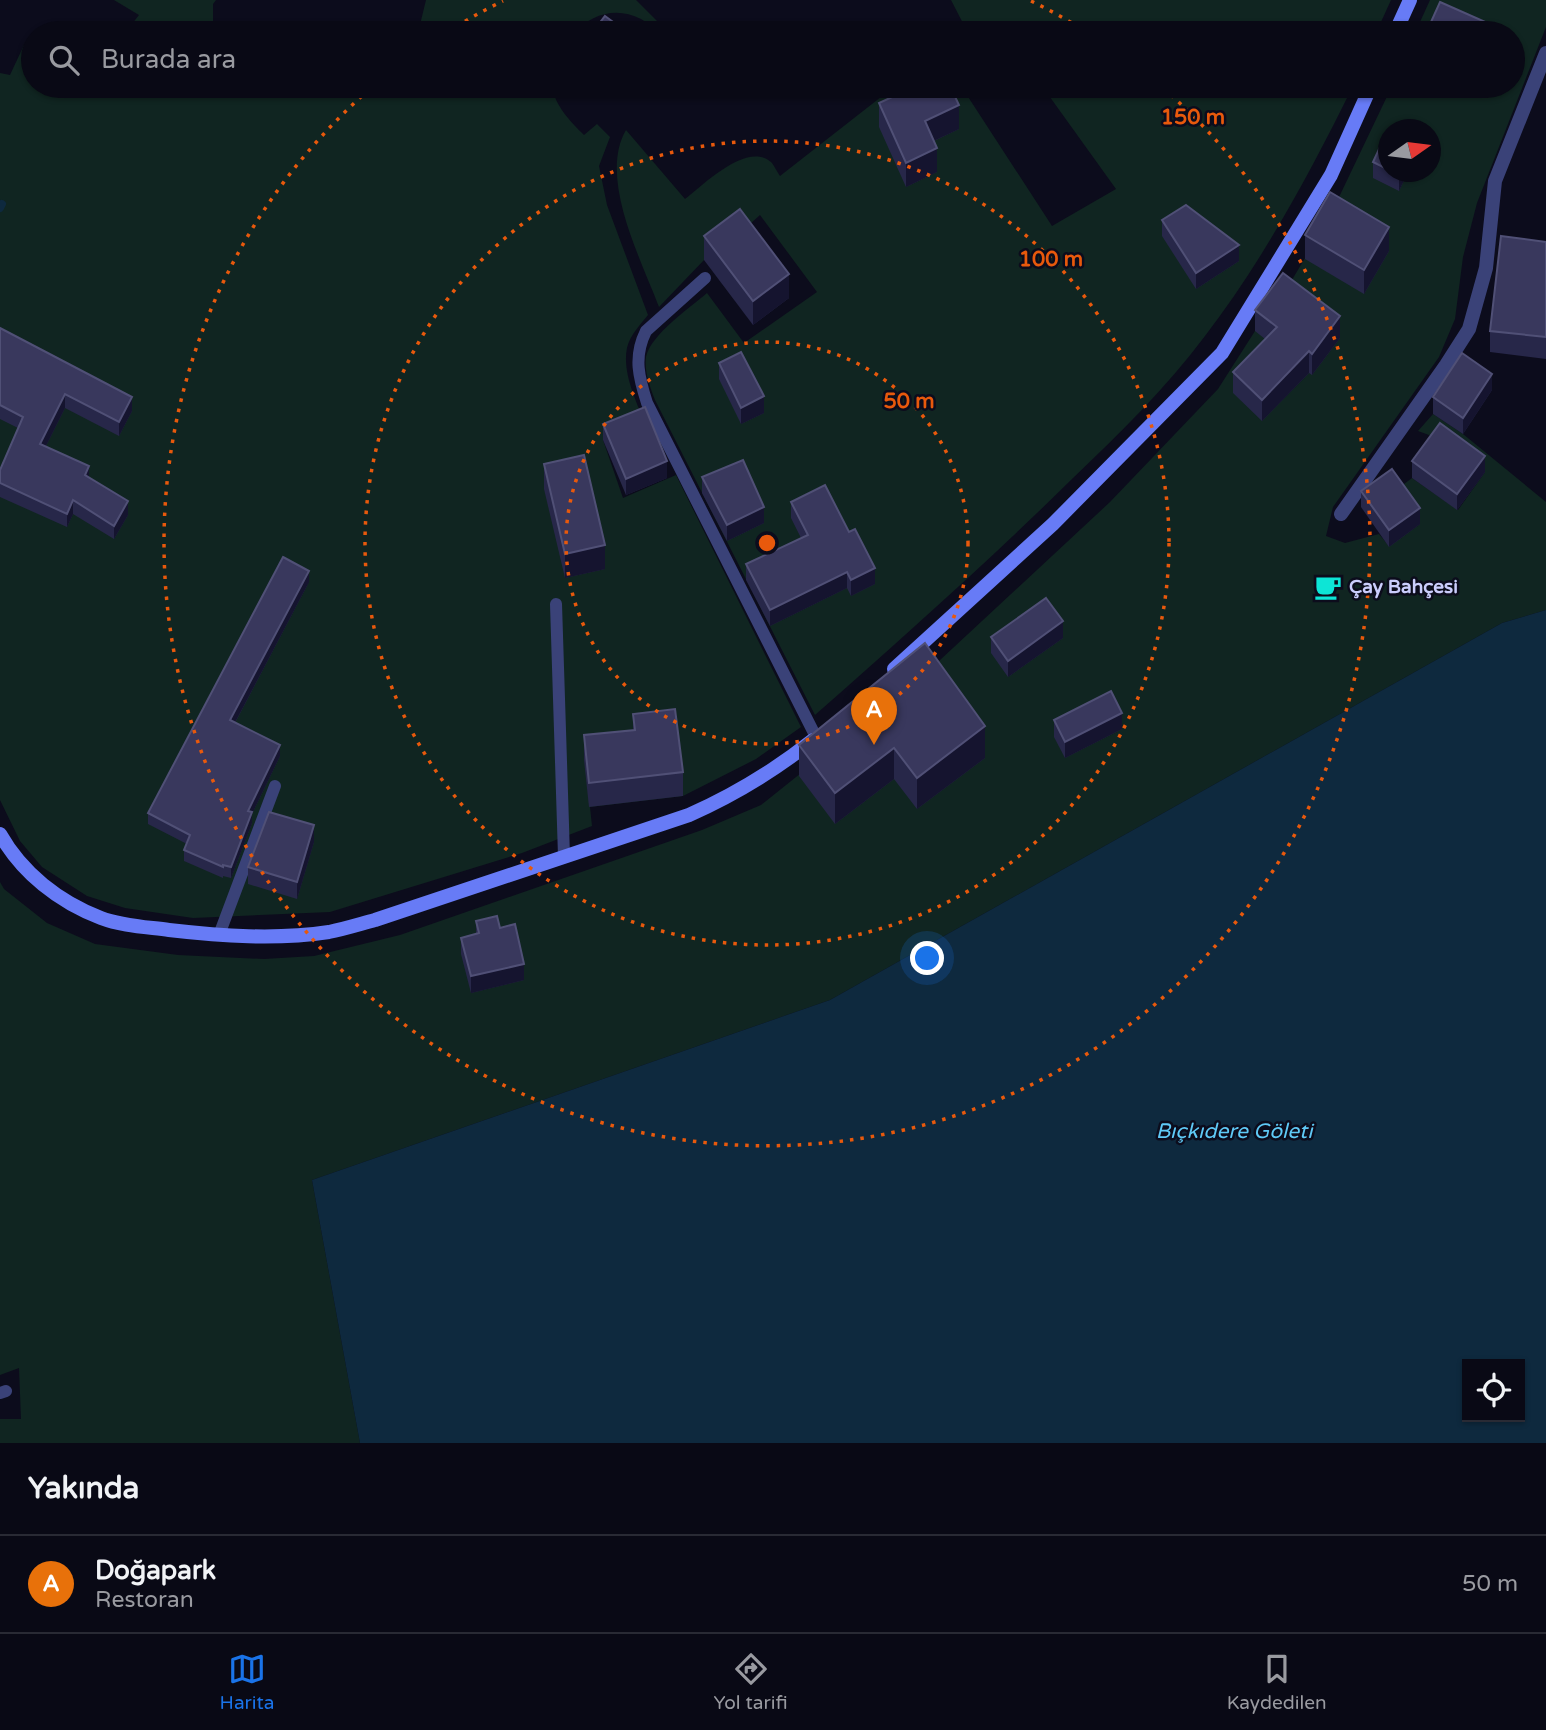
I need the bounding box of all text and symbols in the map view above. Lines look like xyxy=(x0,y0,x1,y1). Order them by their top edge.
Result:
search box xyxy=(21,21,1525,98)
icon: search xyxy=(45,41,83,79)
text: Burada ara xyxy=(101,44,236,75)
text: 150 m xyxy=(1161,105,1225,130)
north arrow xyxy=(1378,119,1441,182)
text: 100 m xyxy=(1019,247,1083,272)
text: 50 m xyxy=(883,389,935,414)
centre of rings xyxy=(755,531,779,555)
cafe icon: Çay Bahçesi xyxy=(1313,572,1343,602)
place label: Çay Bahçesi xyxy=(1349,576,1458,599)
pin: A xyxy=(851,687,897,745)
your location xyxy=(910,941,944,975)
water label: Bıçkıdere Göleti xyxy=(1156,1119,1315,1144)
map controls xyxy=(1462,1359,1525,1422)
button: locate xyxy=(1462,1359,1525,1422)
text: Yakında xyxy=(28,1470,139,1507)
text: Doğapark xyxy=(95,1555,216,1586)
text: A xyxy=(42,1570,60,1598)
text: 50 m xyxy=(1462,1570,1518,1598)
text: Restoran xyxy=(95,1586,194,1614)
tab: Harita xyxy=(220,1650,275,1714)
tab: Yol tarifi xyxy=(714,1650,788,1714)
tab: Kaydedilen xyxy=(1227,1650,1326,1714)

